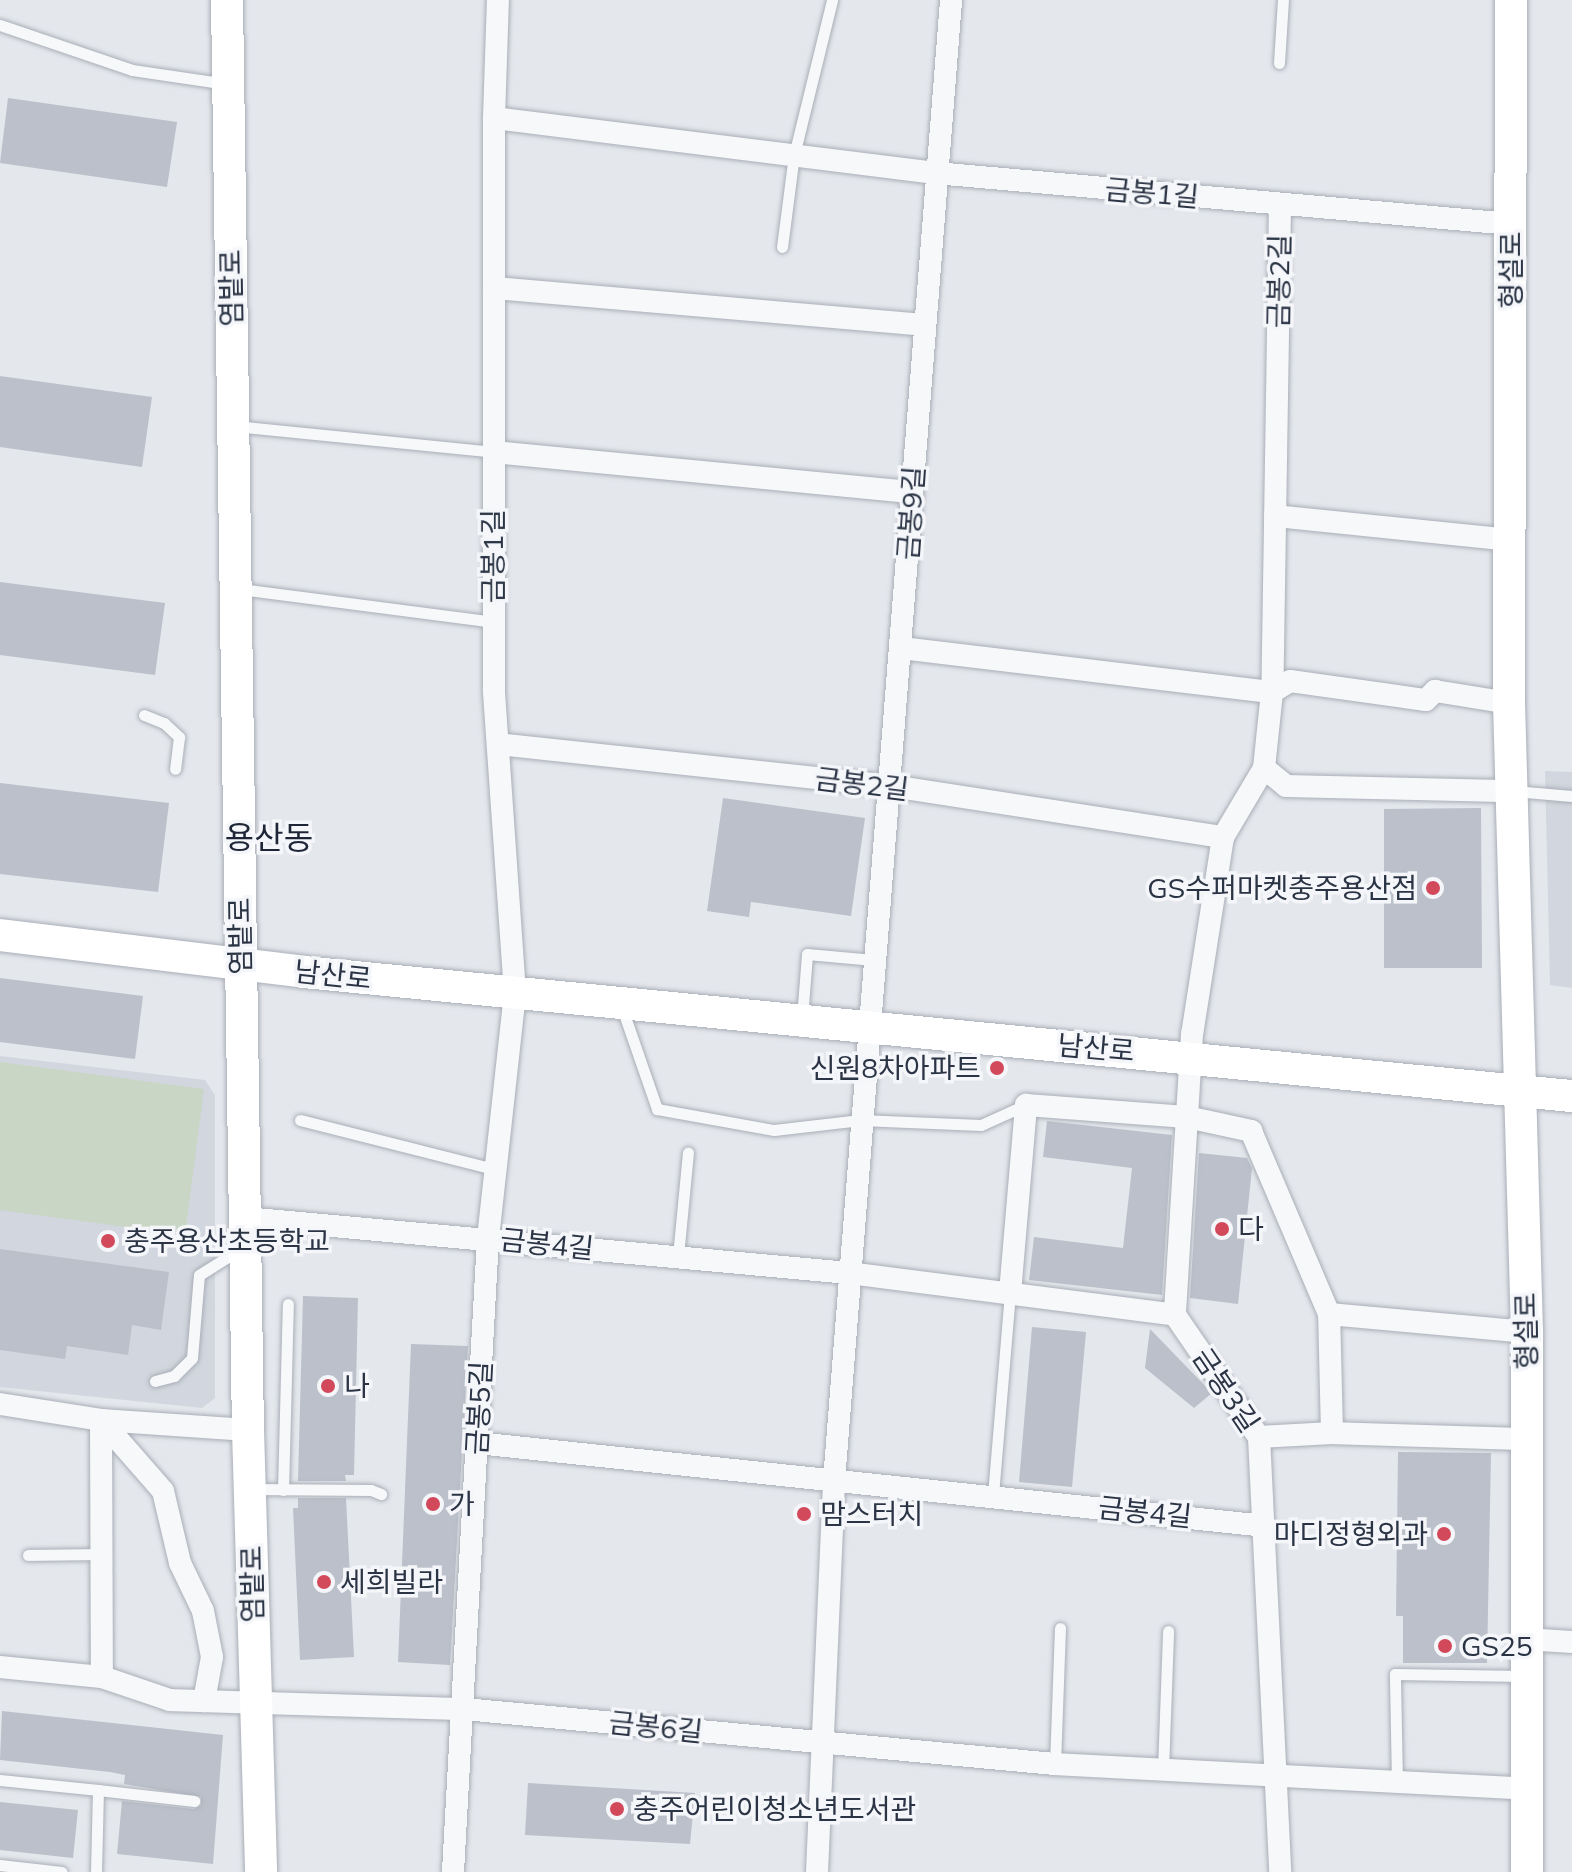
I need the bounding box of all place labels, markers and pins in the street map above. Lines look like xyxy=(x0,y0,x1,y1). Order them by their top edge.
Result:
place label: GS수퍼마켓충주용산점 xyxy=(1147,871,1417,905)
marker: GS수퍼마켓충주용산점 xyxy=(1424,879,1442,897)
place label: 신원8차아파트 xyxy=(810,1051,981,1085)
marker: 신원8차아파트 xyxy=(988,1059,1006,1077)
place label: 다 xyxy=(1238,1212,1264,1246)
marker: 다 xyxy=(1213,1220,1231,1238)
place label: 충주용산초등학교 xyxy=(124,1224,330,1258)
marker: 충주용산초등학교 xyxy=(99,1232,117,1250)
place label: 나 xyxy=(344,1369,370,1403)
marker: 나 xyxy=(319,1377,337,1395)
place label: 가 xyxy=(449,1487,475,1521)
marker: 가 xyxy=(424,1495,442,1513)
place label: 맘스터치 xyxy=(820,1497,923,1531)
marker: 맘스터치 xyxy=(795,1505,813,1523)
place label: 마디정형외과 xyxy=(1273,1517,1428,1551)
marker: 마디정형외과 xyxy=(1435,1525,1453,1543)
place label: 세희빌라 xyxy=(340,1565,443,1599)
marker: 세희빌라 xyxy=(315,1573,333,1591)
place label: GS25 xyxy=(1461,1629,1533,1663)
marker: GS25 xyxy=(1436,1637,1454,1655)
place label: 충주어린이청소년도서관 xyxy=(633,1792,916,1826)
marker: 충주어린이청소년도서관 xyxy=(608,1800,626,1818)

